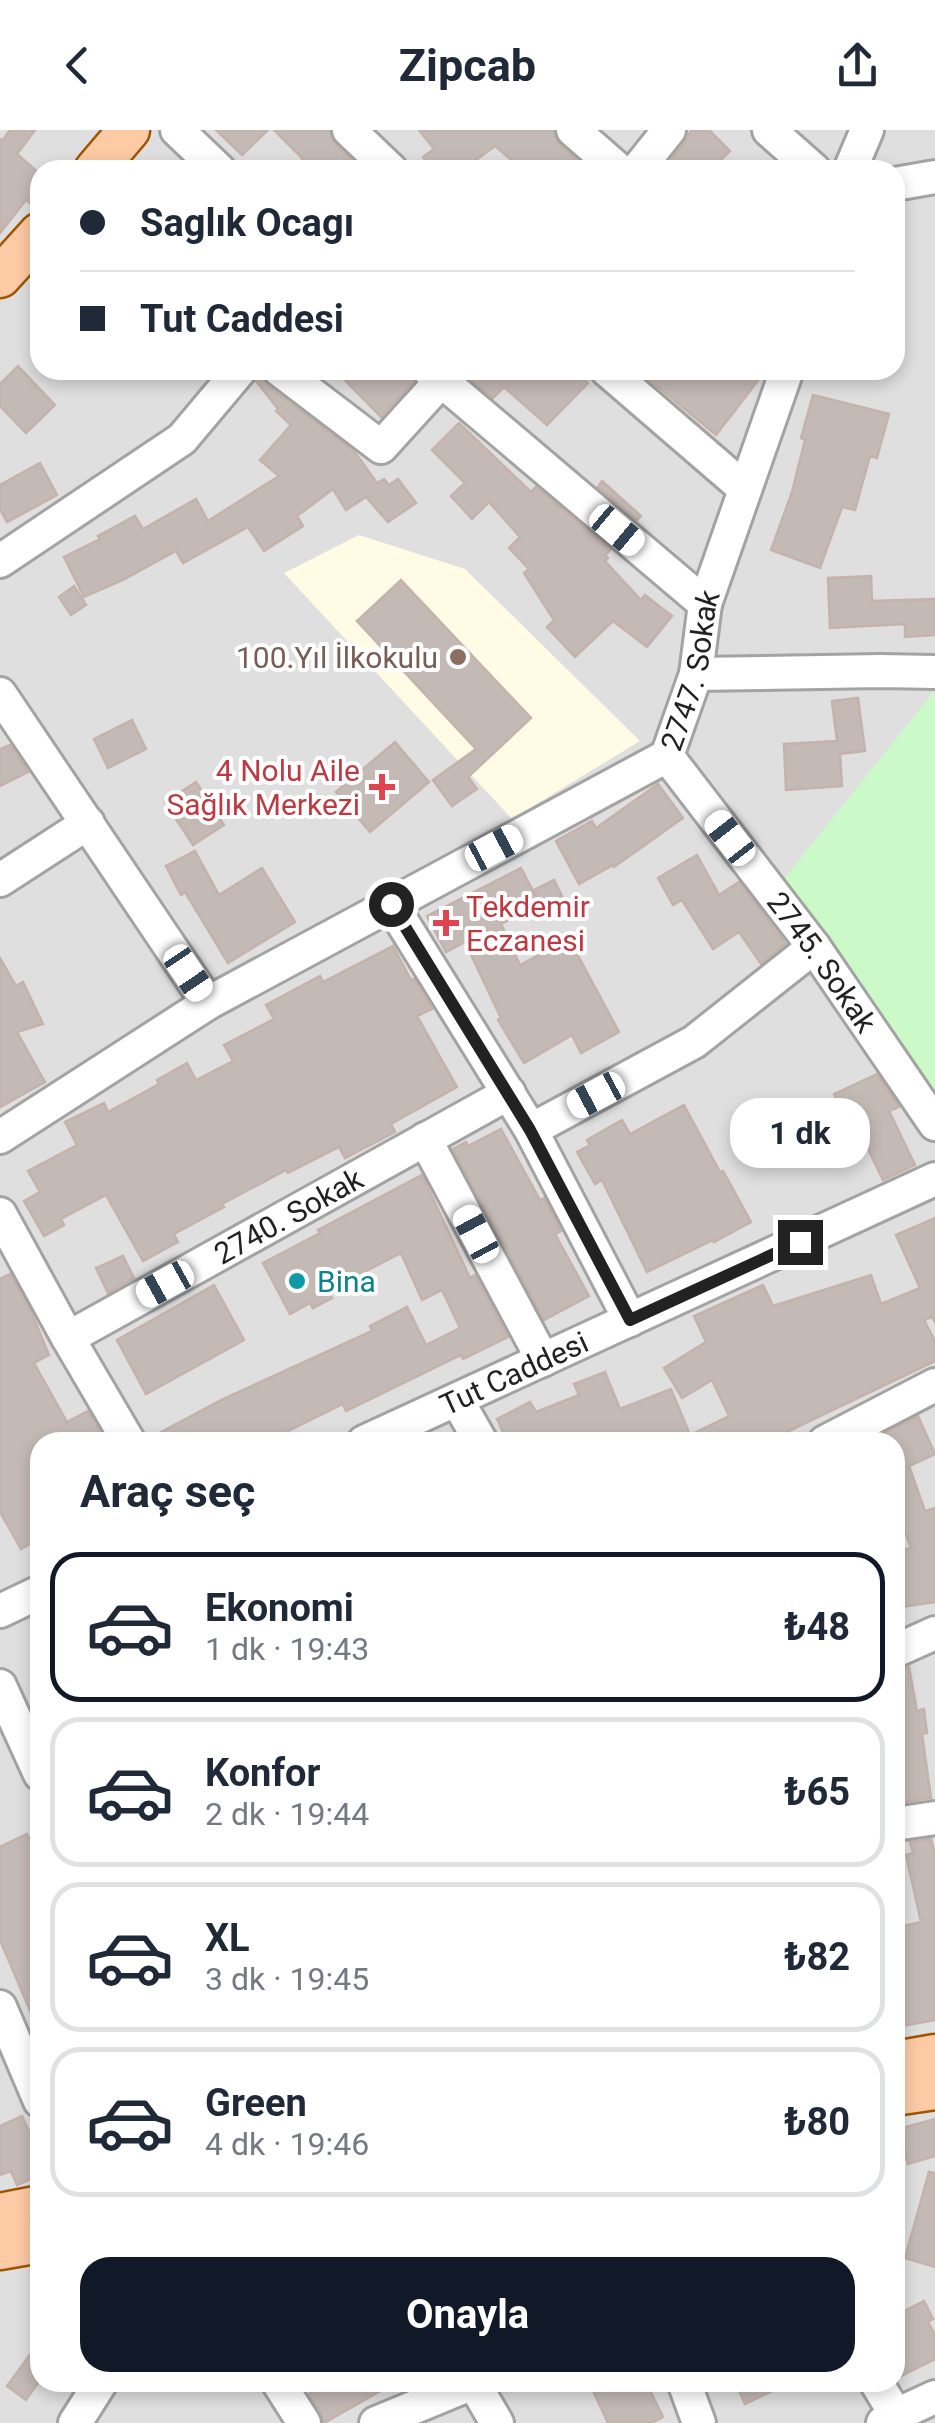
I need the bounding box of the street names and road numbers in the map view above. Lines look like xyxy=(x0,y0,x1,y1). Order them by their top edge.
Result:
street label: 2747. Sokak xyxy=(653,584,726,755)
street label: 2745. Sokak xyxy=(760,885,885,1039)
street label: 2740. Sokak xyxy=(208,1160,369,1271)
street label: Tut Caddesi xyxy=(434,1324,593,1422)

